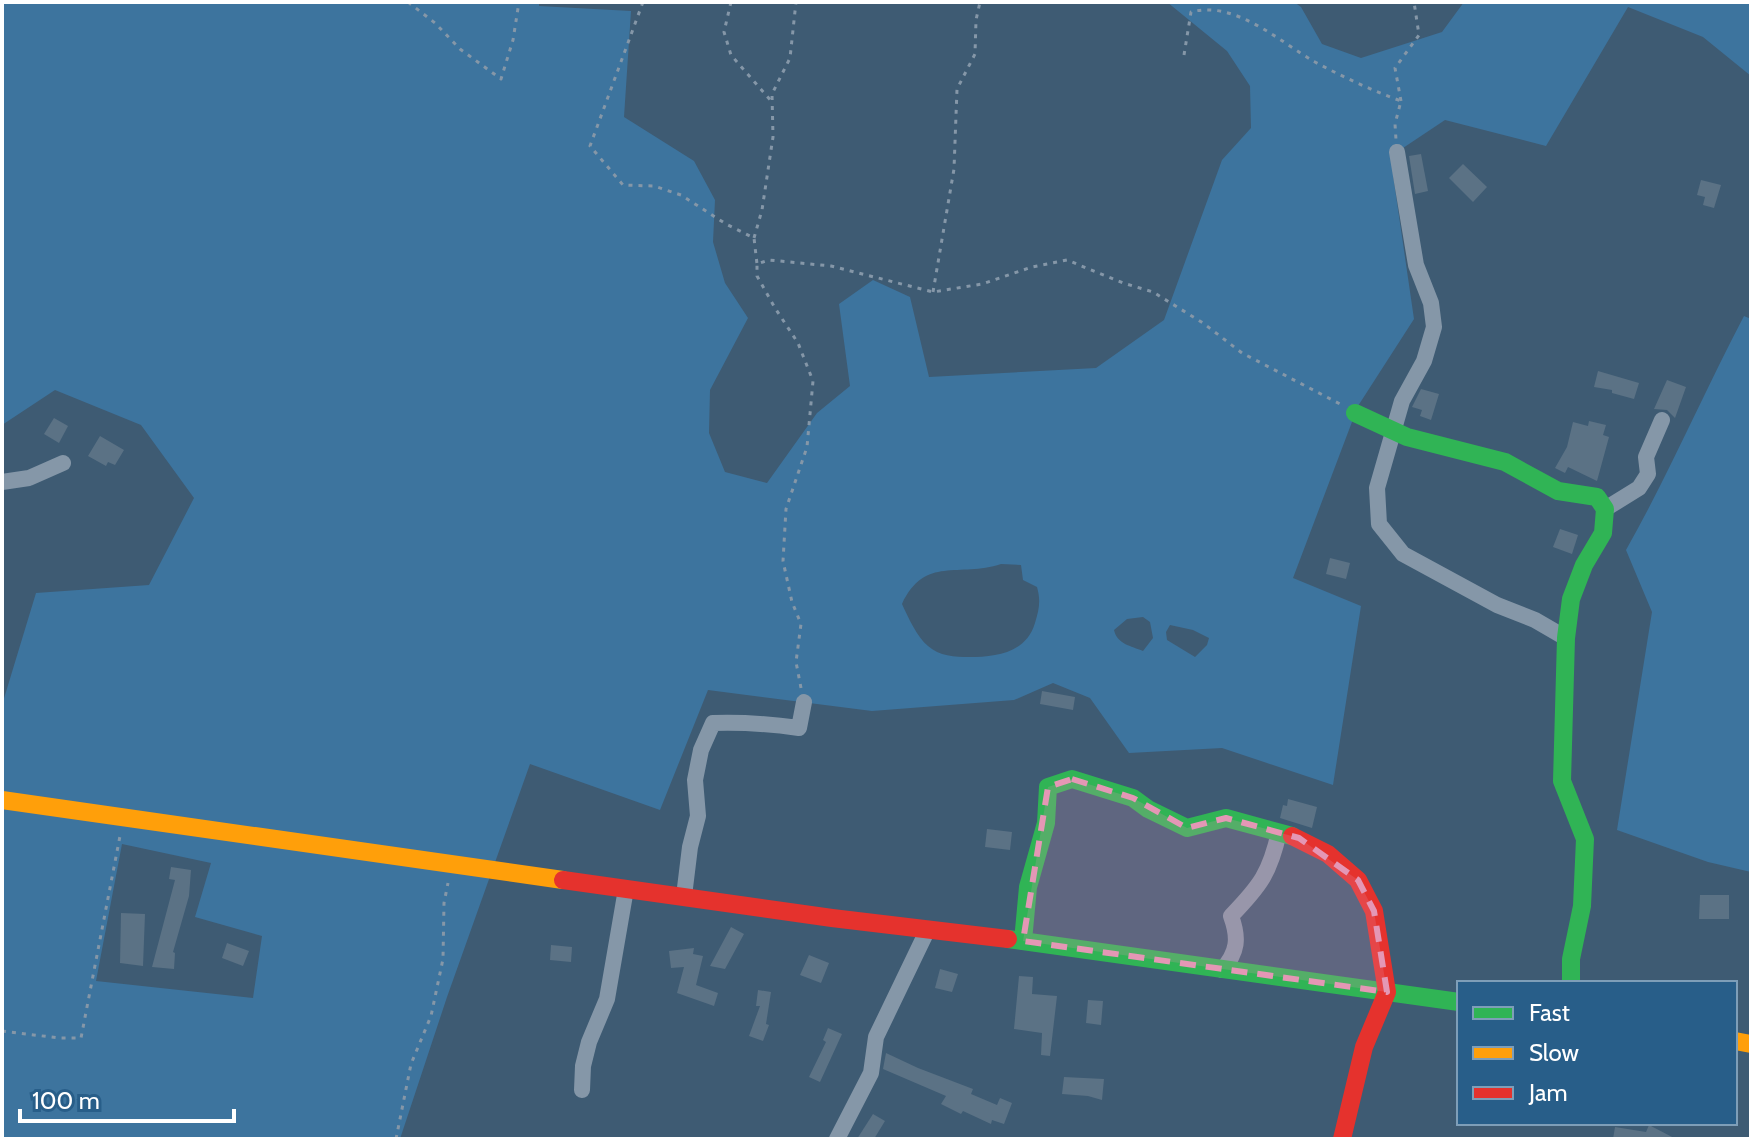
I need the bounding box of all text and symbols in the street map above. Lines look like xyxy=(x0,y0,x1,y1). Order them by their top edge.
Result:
legend xyxy=(1457,981,1737,1125)
text: Fast xyxy=(1529,998,1570,1027)
text: Slow xyxy=(1529,1038,1579,1067)
scale bar xyxy=(20,1073,234,1123)
text: Jam xyxy=(1528,1078,1567,1107)
text: 100 m xyxy=(32,1086,100,1115)

